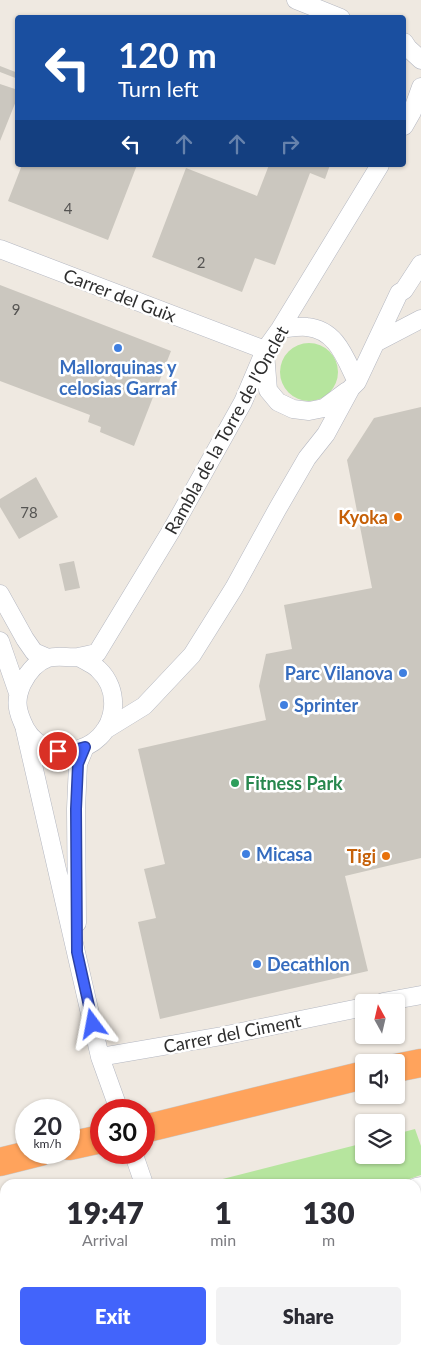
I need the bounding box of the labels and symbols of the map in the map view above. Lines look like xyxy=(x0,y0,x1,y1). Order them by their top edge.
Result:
house number: 4 xyxy=(64,199,73,217)
house number: 2 xyxy=(197,253,205,271)
street label: Carrer del Guix xyxy=(61,263,179,327)
house number: 9 xyxy=(12,300,20,318)
street label: Rambla de la Torre de l'Onclet xyxy=(159,321,293,538)
marker: Mallorquinas y celosias Garraf xyxy=(112,342,124,354)
place label: Mallorquinas y celosias Garraf xyxy=(59,356,177,399)
house number: 78 xyxy=(20,503,38,521)
place label: Kyoka xyxy=(338,506,388,528)
marker: Kyoka xyxy=(392,511,404,523)
place label: Parc Vilanova xyxy=(285,662,393,684)
marker: Parc Vilanova xyxy=(397,667,409,679)
place label: Sprinter xyxy=(294,694,358,716)
marker: Sprinter xyxy=(278,699,290,711)
pin xyxy=(37,730,79,772)
place label: Fitness Park xyxy=(245,772,343,794)
marker: Fitness Park xyxy=(229,777,241,789)
place label: Micasa xyxy=(256,843,312,865)
place label: Tigi xyxy=(347,845,376,867)
marker: Micasa xyxy=(240,848,252,860)
marker: Tigi xyxy=(380,850,392,862)
place label: Decathlon xyxy=(267,953,350,975)
marker: Decathlon xyxy=(251,958,263,970)
north arrow xyxy=(355,994,405,1044)
position arrow xyxy=(66,997,118,1049)
street label: Carrer del Ciment xyxy=(161,1009,303,1057)
speed limit sign: 30 xyxy=(90,1099,155,1164)

